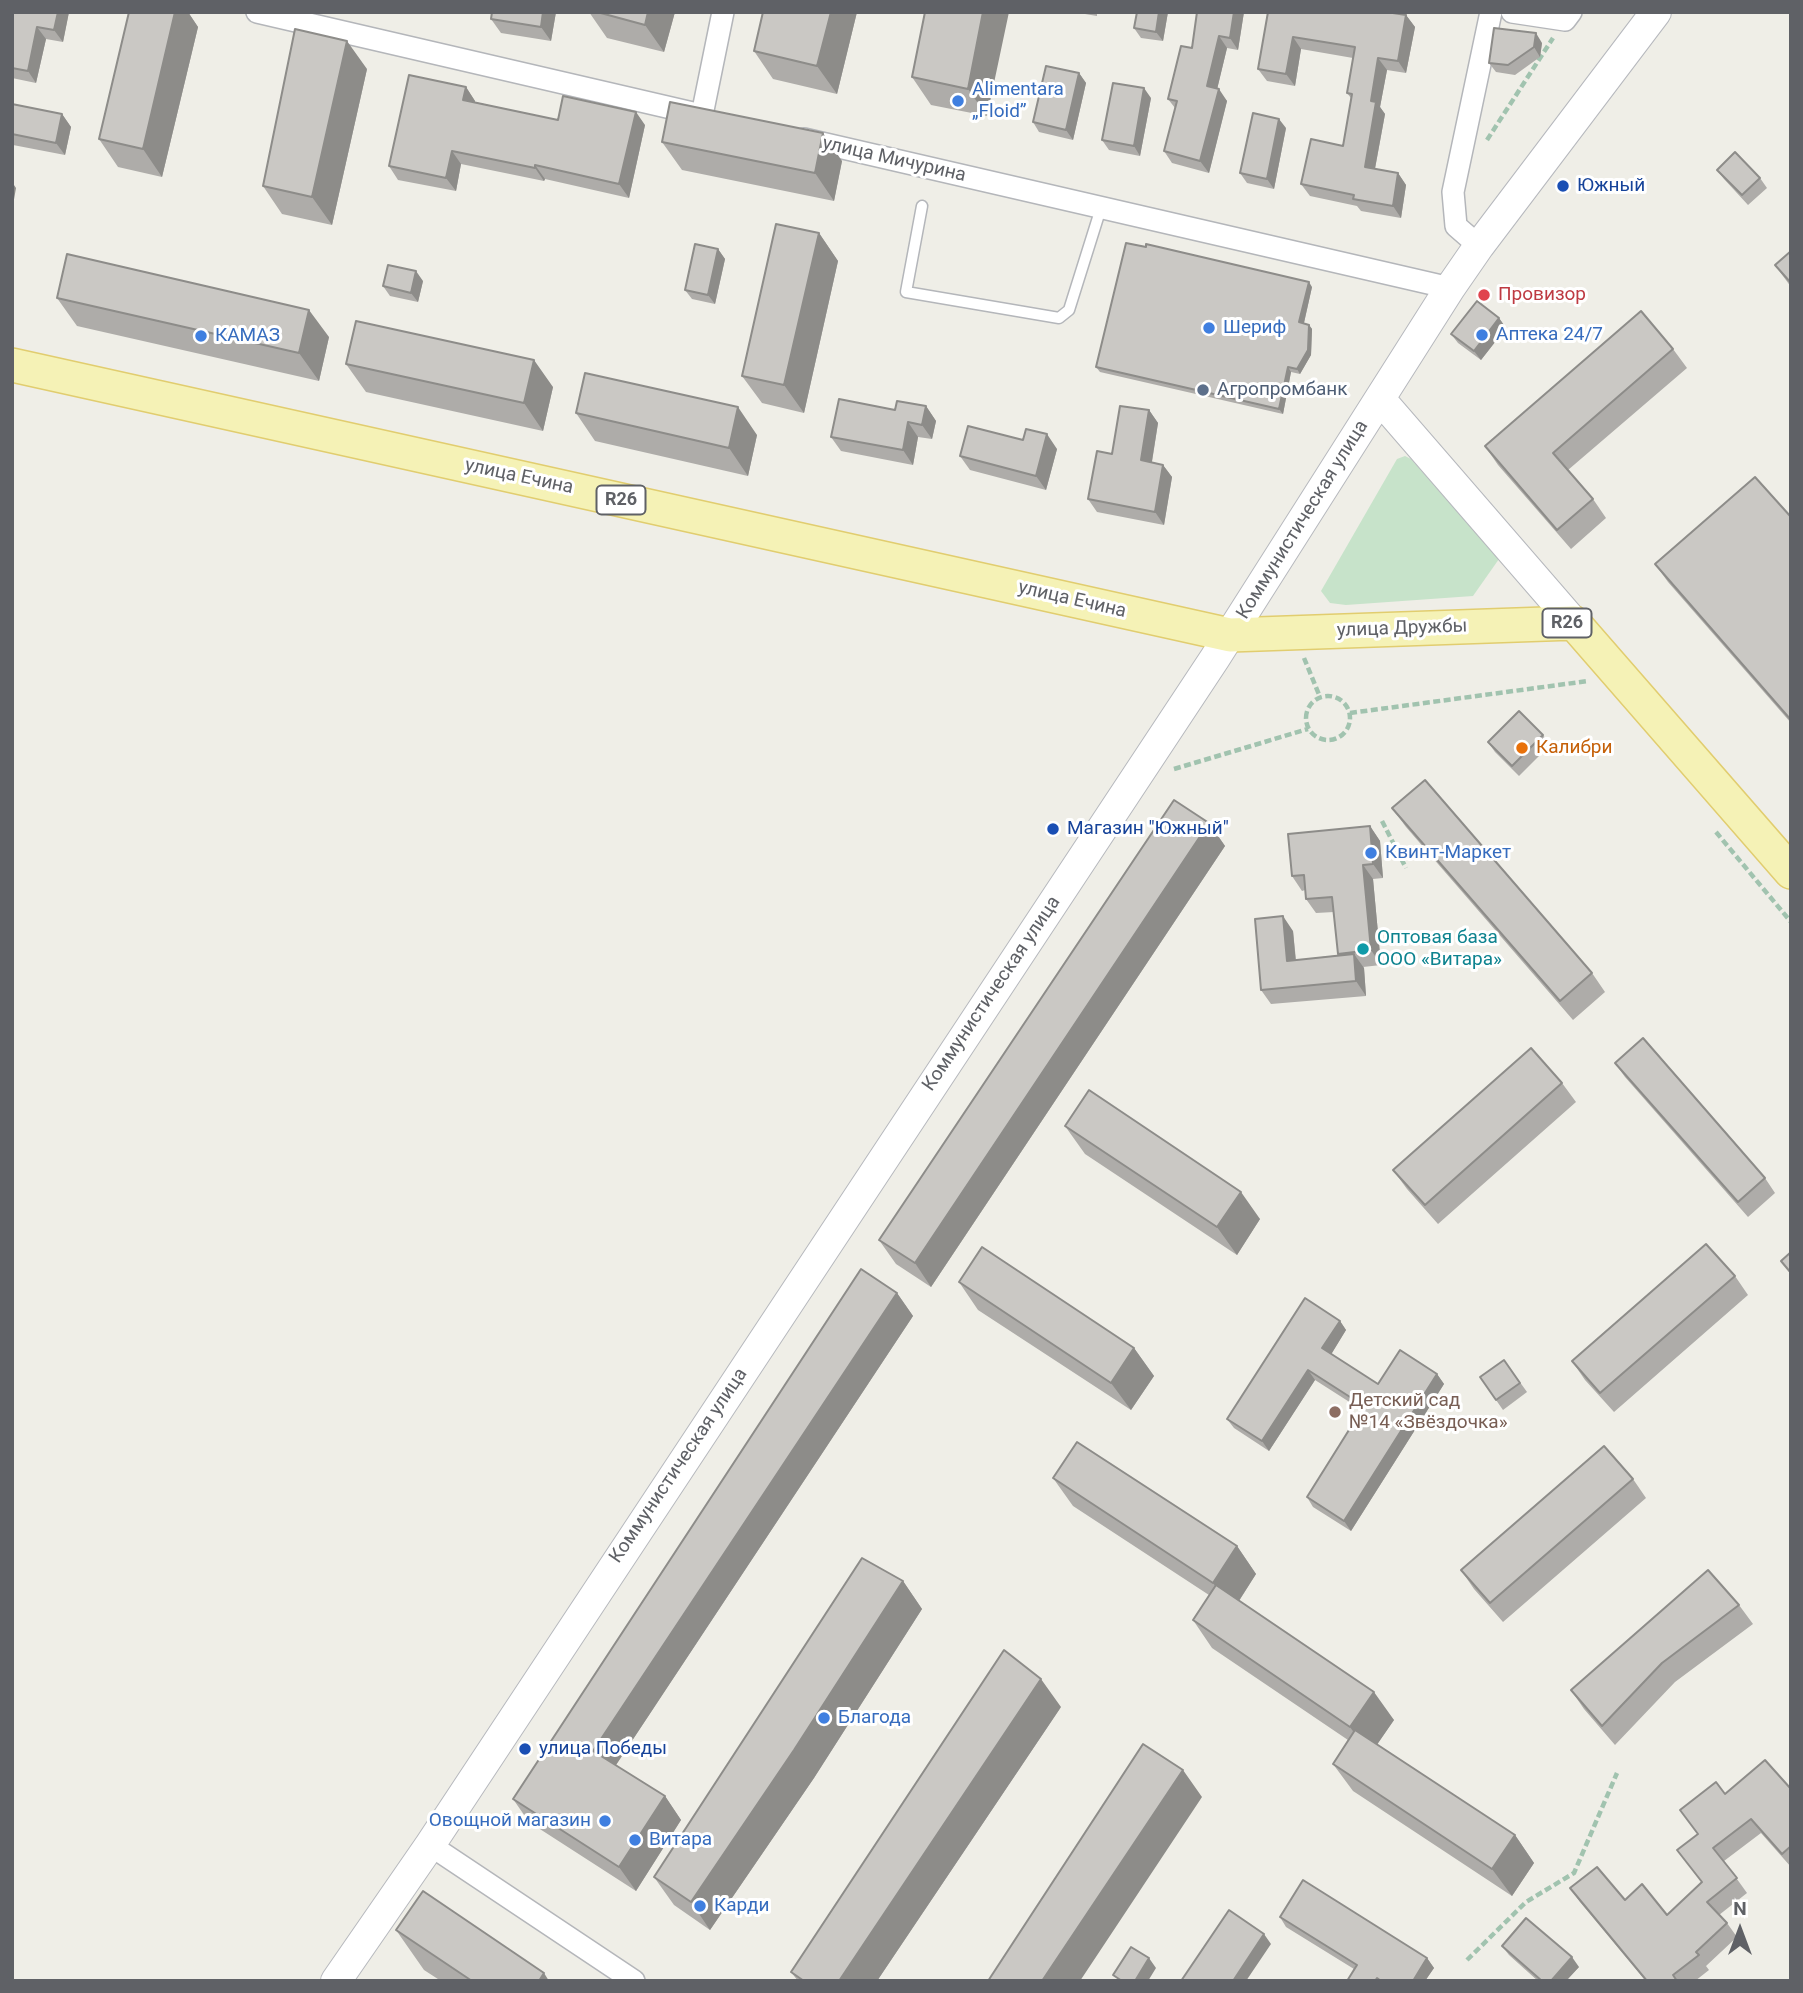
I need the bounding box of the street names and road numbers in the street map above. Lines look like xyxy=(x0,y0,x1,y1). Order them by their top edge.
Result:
street label: улица Мичурина xyxy=(820,132,968,188)
street label: Коммунистическая улица xyxy=(1232,416,1374,624)
street label: улица Ечина xyxy=(463,454,575,500)
road number: R26 xyxy=(596,486,646,514)
street label: улица Ечина xyxy=(1016,576,1128,624)
road number: R26 xyxy=(1542,608,1592,638)
street label: улица Дружбы xyxy=(1336,615,1468,643)
street label: Коммунистическая улица xyxy=(918,892,1066,1096)
street label: Коммунистическая улица xyxy=(605,1364,753,1568)

